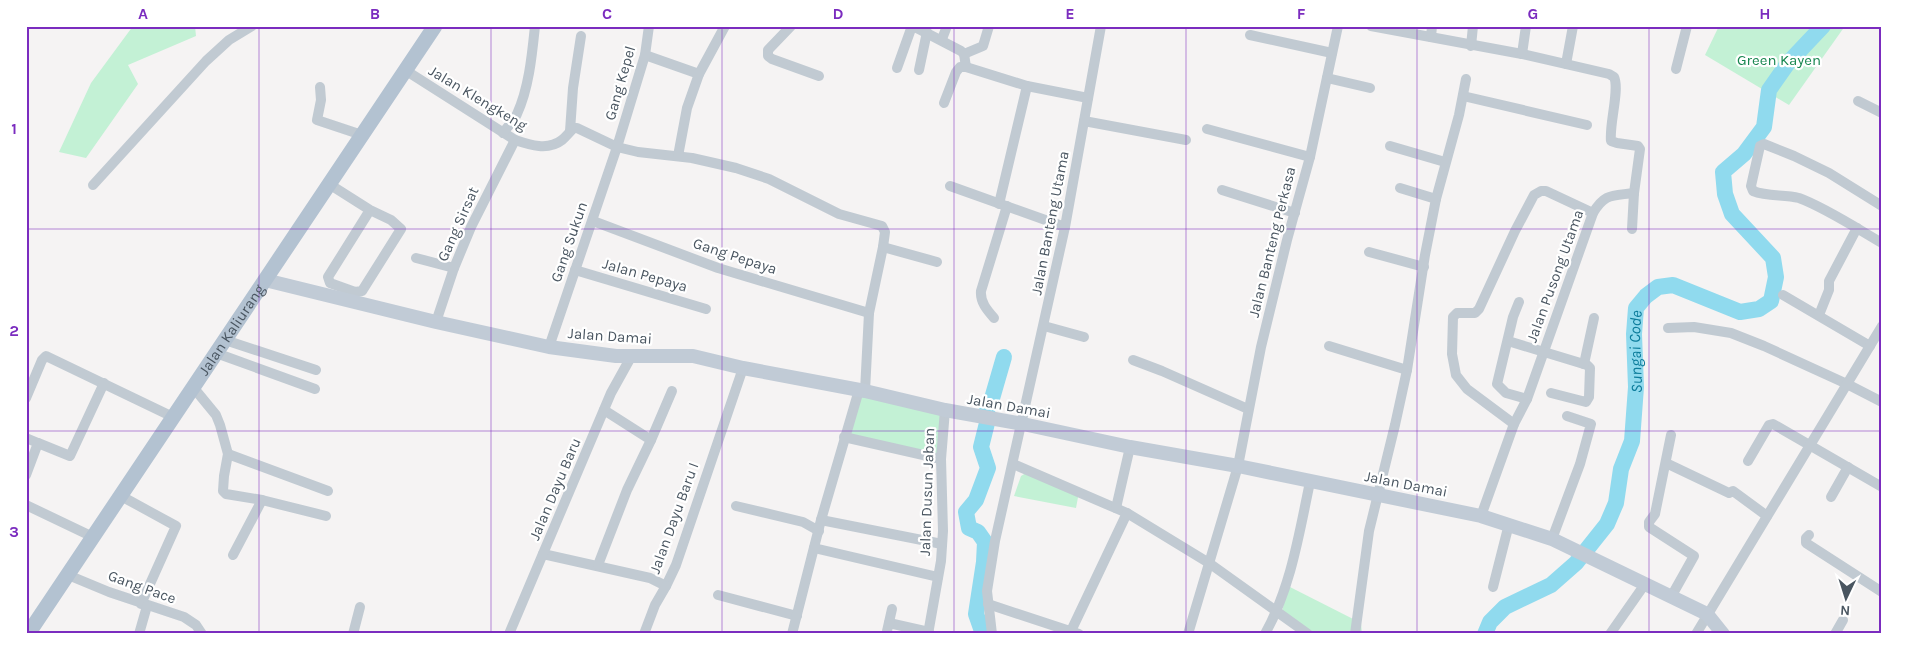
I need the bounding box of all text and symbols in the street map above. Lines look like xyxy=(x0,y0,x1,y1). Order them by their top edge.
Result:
text: A xyxy=(138,4,148,23)
text: B xyxy=(370,4,380,23)
text: C xyxy=(602,4,612,23)
text: D xyxy=(833,4,844,23)
text: E xyxy=(1065,4,1075,23)
text: F xyxy=(1297,4,1306,23)
text: G xyxy=(1528,4,1538,23)
text: H xyxy=(1759,4,1771,23)
street label: Gang Kepel xyxy=(601,44,639,122)
park label: Green Kayen xyxy=(1737,51,1821,69)
street label: Jalan Klengkeng xyxy=(426,62,531,135)
text: 1 xyxy=(11,119,17,138)
street label: Jalan Banteng Utama xyxy=(1027,149,1073,297)
street label: Jalan Banteng Perkasa xyxy=(1245,165,1299,319)
street label: Gang Sirsat xyxy=(434,184,483,264)
street label: Gang Sukun xyxy=(547,199,591,285)
street label: Jalan Pusong Utama xyxy=(1523,207,1587,345)
street label: Gang Pepaya xyxy=(691,234,779,278)
street label: Jalan Pepaya xyxy=(600,254,690,296)
street label: Jalan Kaliurang xyxy=(195,280,269,379)
water label: Sungai Code xyxy=(1625,309,1646,394)
text: 2 xyxy=(9,321,19,340)
street label: Jalan Damai xyxy=(567,324,653,348)
street label: Jalan Damai xyxy=(966,390,1052,422)
street label: Jalan Dusun Jaban xyxy=(916,427,938,557)
street label: Jalan Dayu Baru xyxy=(525,435,585,543)
street label: Jalan Dayu Baru I xyxy=(646,460,702,576)
street label: Jalan Damai xyxy=(1363,467,1449,501)
text: 3 xyxy=(9,522,19,541)
street label: Gang Pace xyxy=(106,566,178,608)
north arrow xyxy=(1820,572,1870,622)
text: N xyxy=(1840,602,1851,619)

